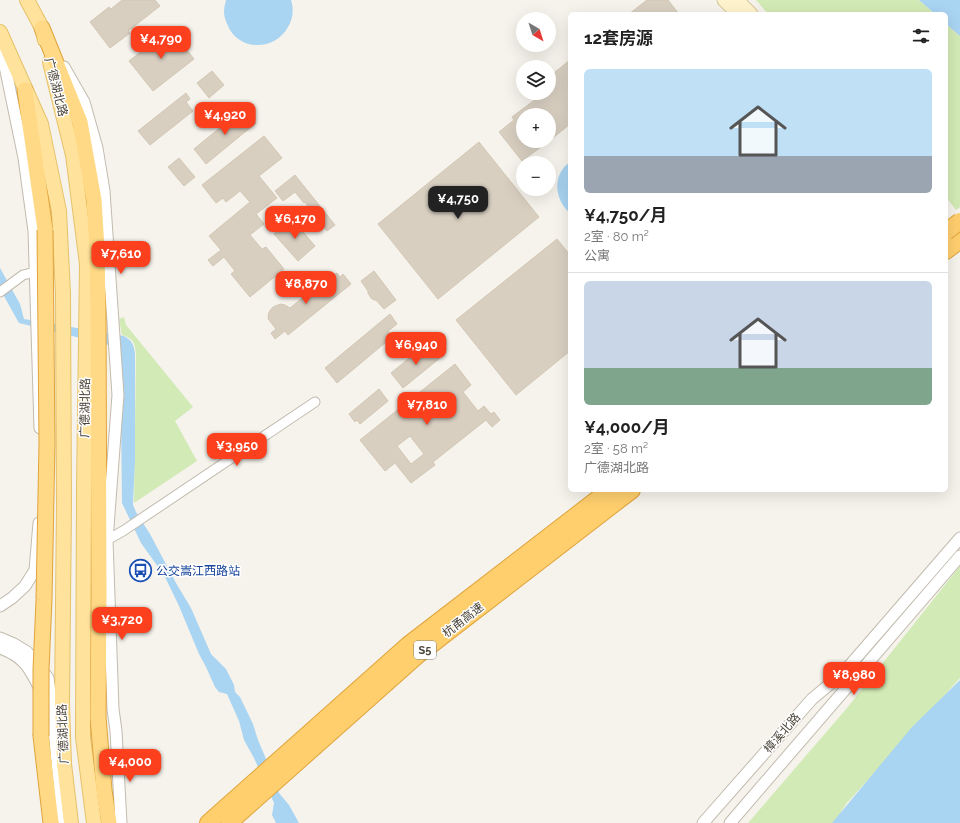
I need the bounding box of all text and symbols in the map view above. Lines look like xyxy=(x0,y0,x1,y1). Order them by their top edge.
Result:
north arrow xyxy=(516,12,556,52)
map controls xyxy=(516,12,556,196)
icon: filters xyxy=(910,25,932,47)
pin: ¥4,790 xyxy=(128,26,194,60)
text: 12套房源 xyxy=(584,28,653,48)
text: ¥4,790 xyxy=(140,31,182,46)
street label: 广德湖北路 xyxy=(42,56,70,118)
button: layers xyxy=(516,60,556,100)
icon: home xyxy=(722,95,794,167)
pin: ¥4,920 xyxy=(192,102,258,136)
text: ¥4,920 xyxy=(204,107,246,122)
button: + xyxy=(516,108,556,148)
button: − xyxy=(516,156,556,196)
pin: ¥4,750 xyxy=(425,186,491,220)
text: ¥4,750 xyxy=(437,191,479,206)
text: ¥4,750/月 xyxy=(584,205,667,225)
pin: ¥6,170 xyxy=(262,206,328,240)
text: ¥6,170 xyxy=(274,211,316,226)
text: 2室 · 80 m² xyxy=(584,229,649,244)
pin: ¥7,610 xyxy=(88,241,154,275)
text: ¥7,610 xyxy=(100,246,142,261)
text: 公寓 xyxy=(584,248,610,263)
pin: ¥8,870 xyxy=(273,271,339,305)
text: ¥8,870 xyxy=(284,276,328,291)
icon: home xyxy=(722,307,794,379)
pin: ¥6,940 xyxy=(383,332,449,366)
text: ¥6,940 xyxy=(394,337,438,352)
street label: 广德湖北路 xyxy=(77,378,93,438)
pin: ¥7,810 xyxy=(394,392,460,426)
text: ¥7,810 xyxy=(406,397,448,412)
text: ¥4,000/月 xyxy=(584,417,670,437)
pin: ¥3,950 xyxy=(204,433,270,467)
text: ¥3,950 xyxy=(216,438,258,453)
text: 2室 · 58 m² xyxy=(584,441,648,456)
text: 广德湖北路 xyxy=(584,460,649,475)
bus stop icon: 公交嵩江西路站 xyxy=(127,558,153,584)
place label: 公交嵩江西路站 xyxy=(156,564,240,578)
street label: 杭甬高速 xyxy=(440,600,486,640)
pin: ¥3,720 xyxy=(89,607,155,641)
text: ¥3,720 xyxy=(101,612,143,627)
road number: S5 xyxy=(414,641,436,659)
pin: ¥8,980 xyxy=(821,662,887,696)
text: ¥8,980 xyxy=(832,667,876,682)
street label: 广德湖北路 xyxy=(55,704,71,764)
street label: 樟溪北路 xyxy=(761,710,803,756)
pin: ¥4,000 xyxy=(97,749,163,783)
text: ¥4,000 xyxy=(108,754,152,769)

